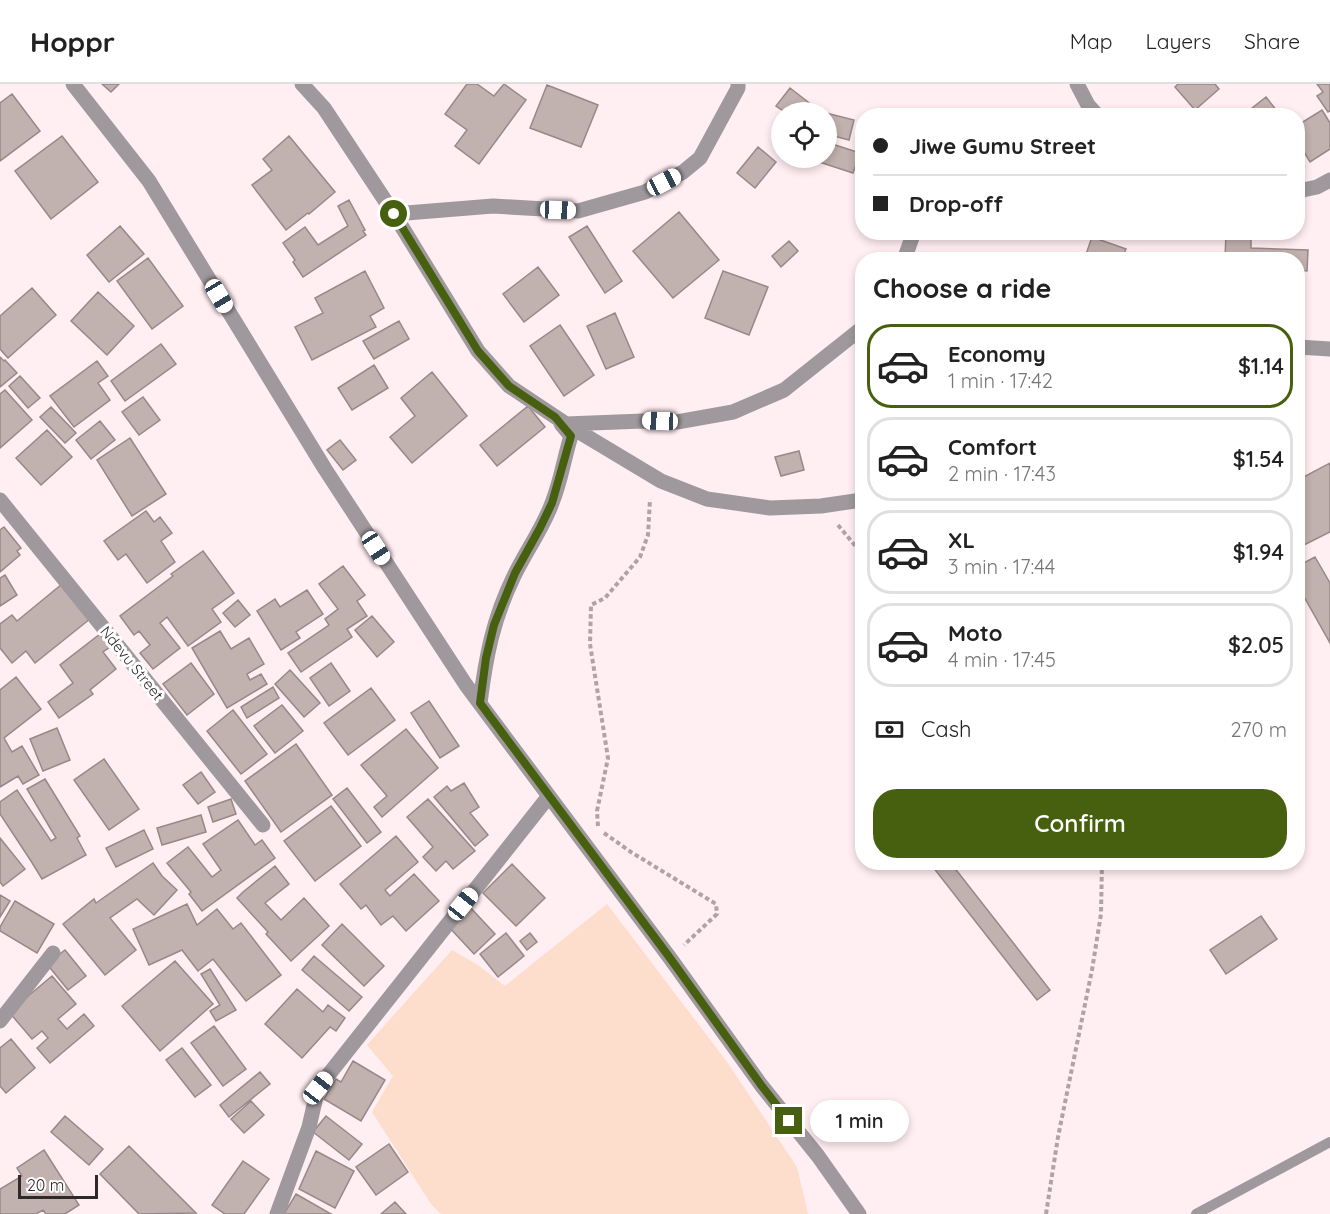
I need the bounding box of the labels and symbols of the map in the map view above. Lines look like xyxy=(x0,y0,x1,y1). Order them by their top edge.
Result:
car xyxy=(644,166,684,198)
route start xyxy=(380,200,407,227)
car xyxy=(540,200,576,220)
car xyxy=(202,276,236,316)
car xyxy=(642,411,678,431)
car xyxy=(359,528,393,568)
street label: Ndevu Street xyxy=(96,622,168,704)
car xyxy=(445,884,481,924)
car xyxy=(300,1068,336,1108)
callout: 1 min xyxy=(810,1100,909,1142)
route end xyxy=(775,1107,802,1134)
scale bar xyxy=(18,1172,98,1200)

